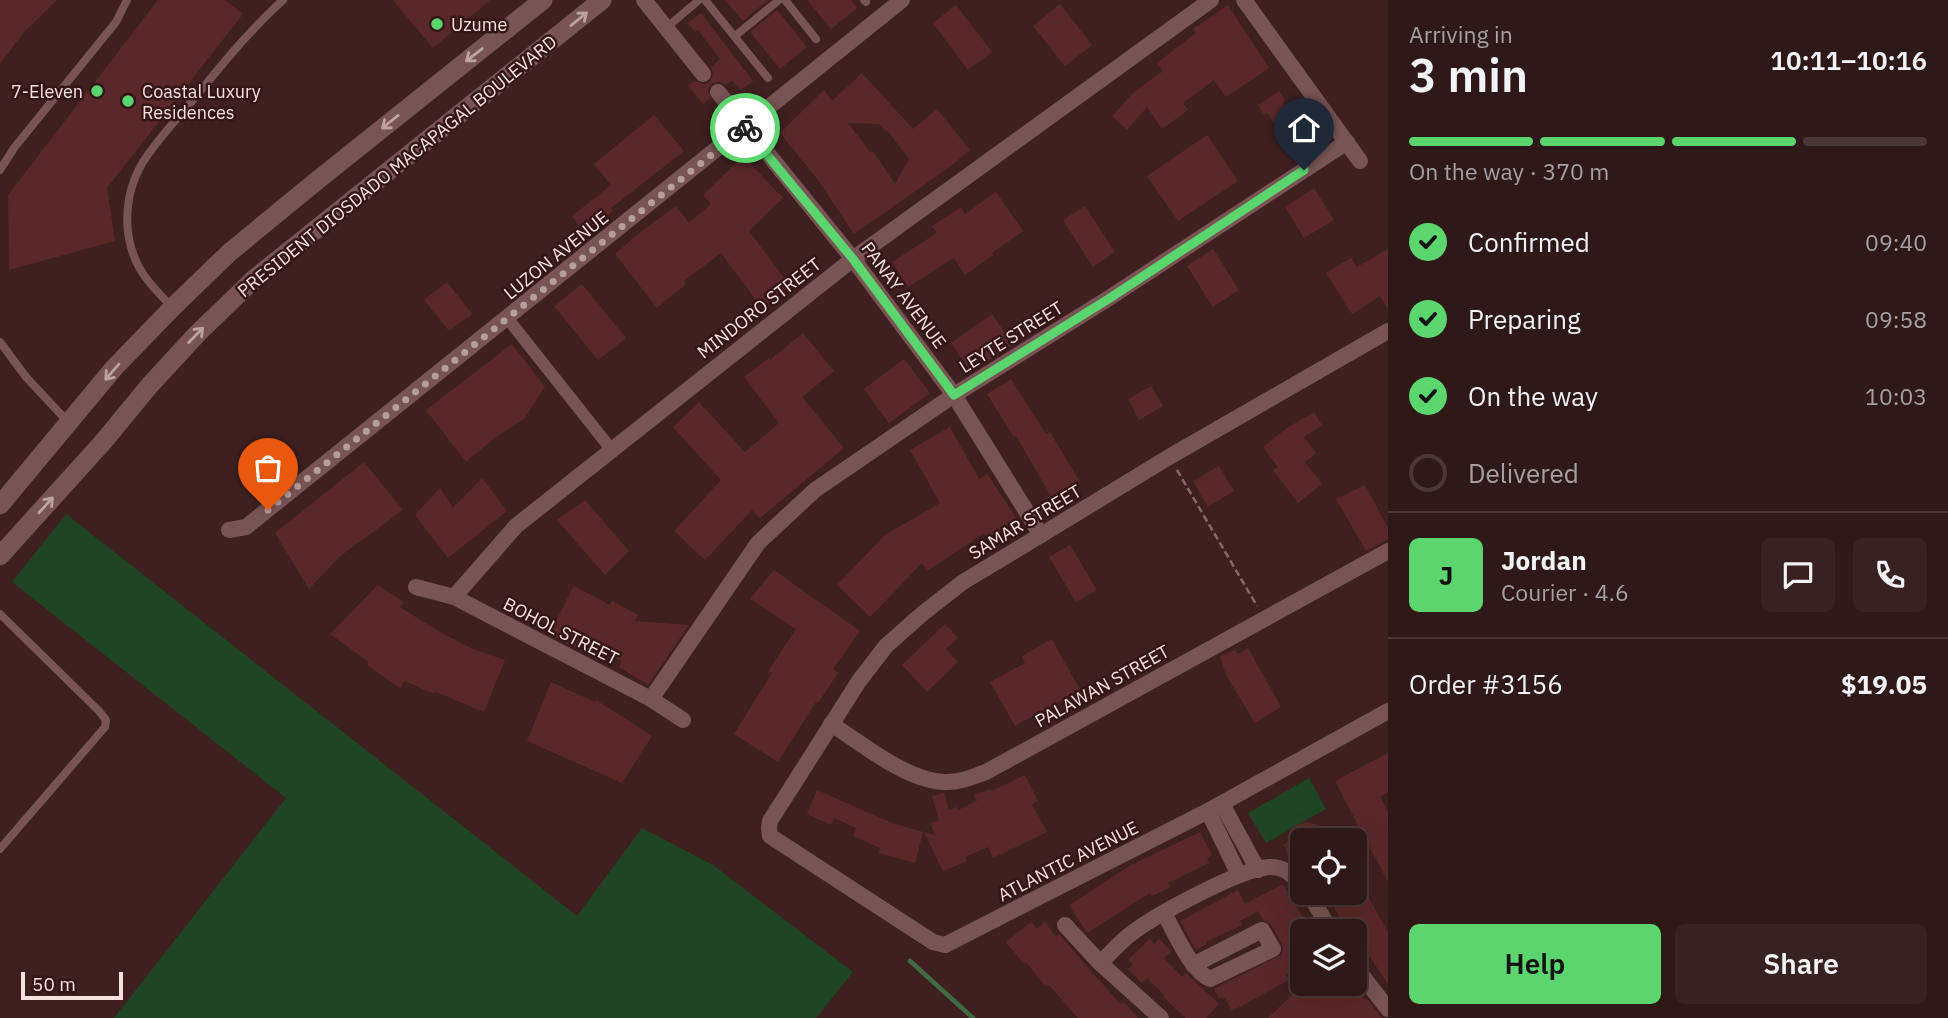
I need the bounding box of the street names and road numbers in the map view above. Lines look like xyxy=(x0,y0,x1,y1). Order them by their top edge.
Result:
street label: PRESIDENT DIOSDADO MACAPAGAL BOULEVARD xyxy=(233,30,561,302)
street label: LUZON AVENUE xyxy=(499,206,613,304)
street label: PANAY AVENUE xyxy=(856,237,952,353)
street label: MINDORO STREET xyxy=(692,252,826,364)
street label: LEYTE STREET xyxy=(955,296,1067,378)
street label: SAMAR STREET xyxy=(965,479,1085,565)
street label: BOHOL STREET xyxy=(499,592,623,670)
street label: PALAWAN STREET xyxy=(1031,640,1173,732)
street label: ATLANTIC AVENUE xyxy=(994,816,1142,906)

